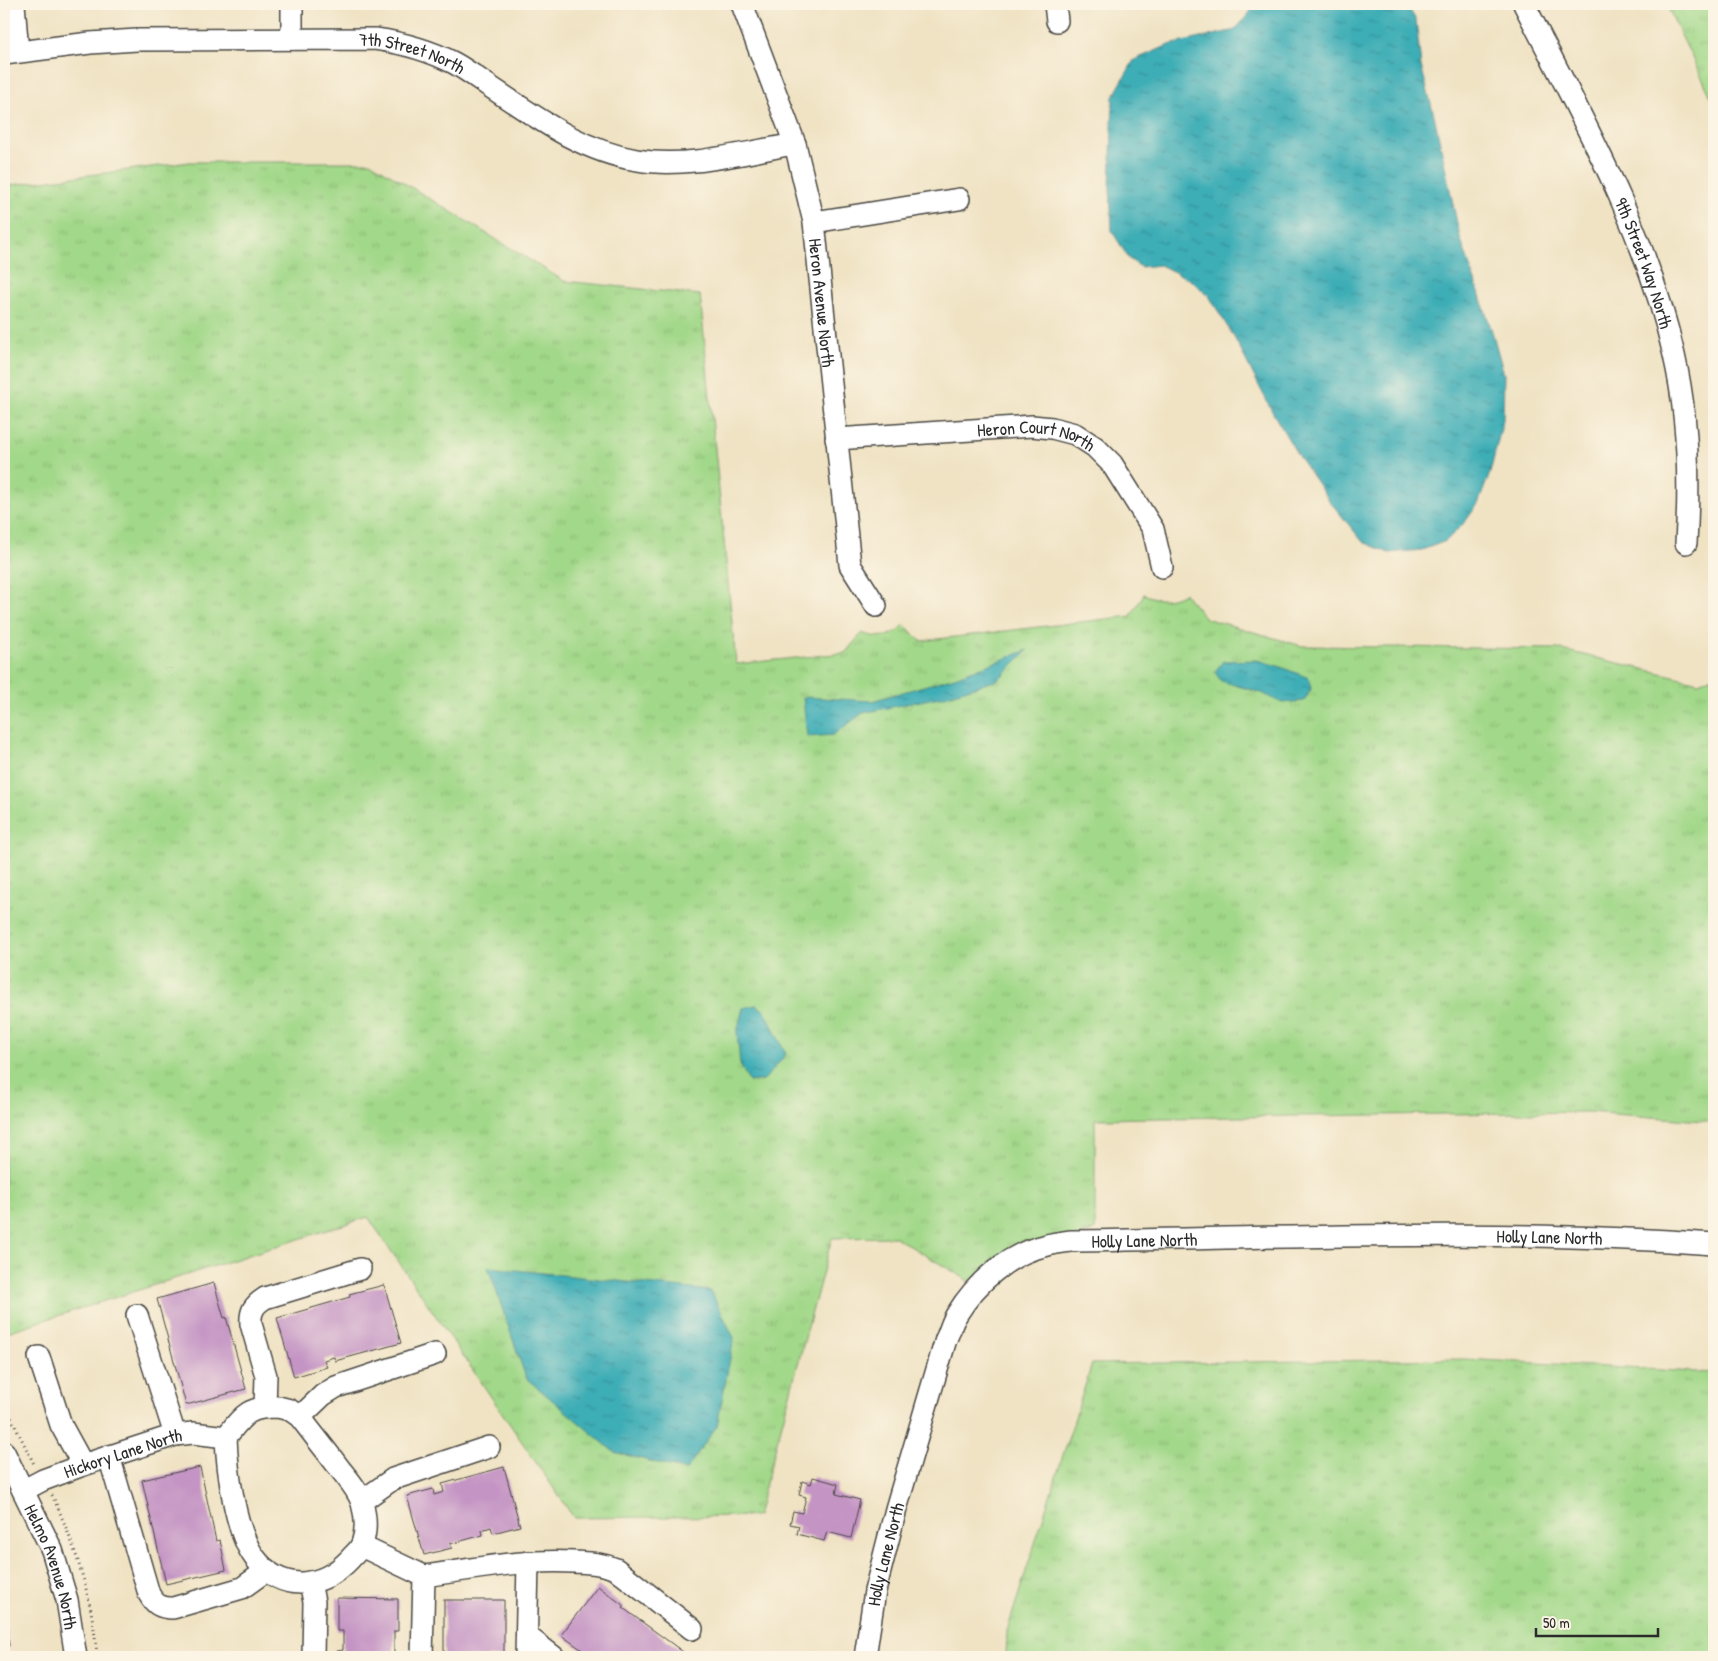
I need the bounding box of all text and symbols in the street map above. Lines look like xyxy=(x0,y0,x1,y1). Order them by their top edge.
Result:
street label: 7th Street North xyxy=(359,26,471,80)
street label: 9th Street Way North xyxy=(1609,193,1680,332)
street label: Heron Avenue North xyxy=(803,237,842,369)
street label: Heron Court North xyxy=(976,413,1101,457)
street label: Holly Lane North xyxy=(1496,1223,1603,1250)
street label: Holly Lane North xyxy=(1091,1226,1198,1253)
street label: Hickory Lane North xyxy=(60,1422,184,1484)
street label: Holly Lane North xyxy=(860,1499,910,1607)
street label: Helmo Avenue North xyxy=(19,1500,84,1631)
scale bar xyxy=(1536,1606,1658,1638)
text: 50 m xyxy=(1543,1612,1570,1633)

